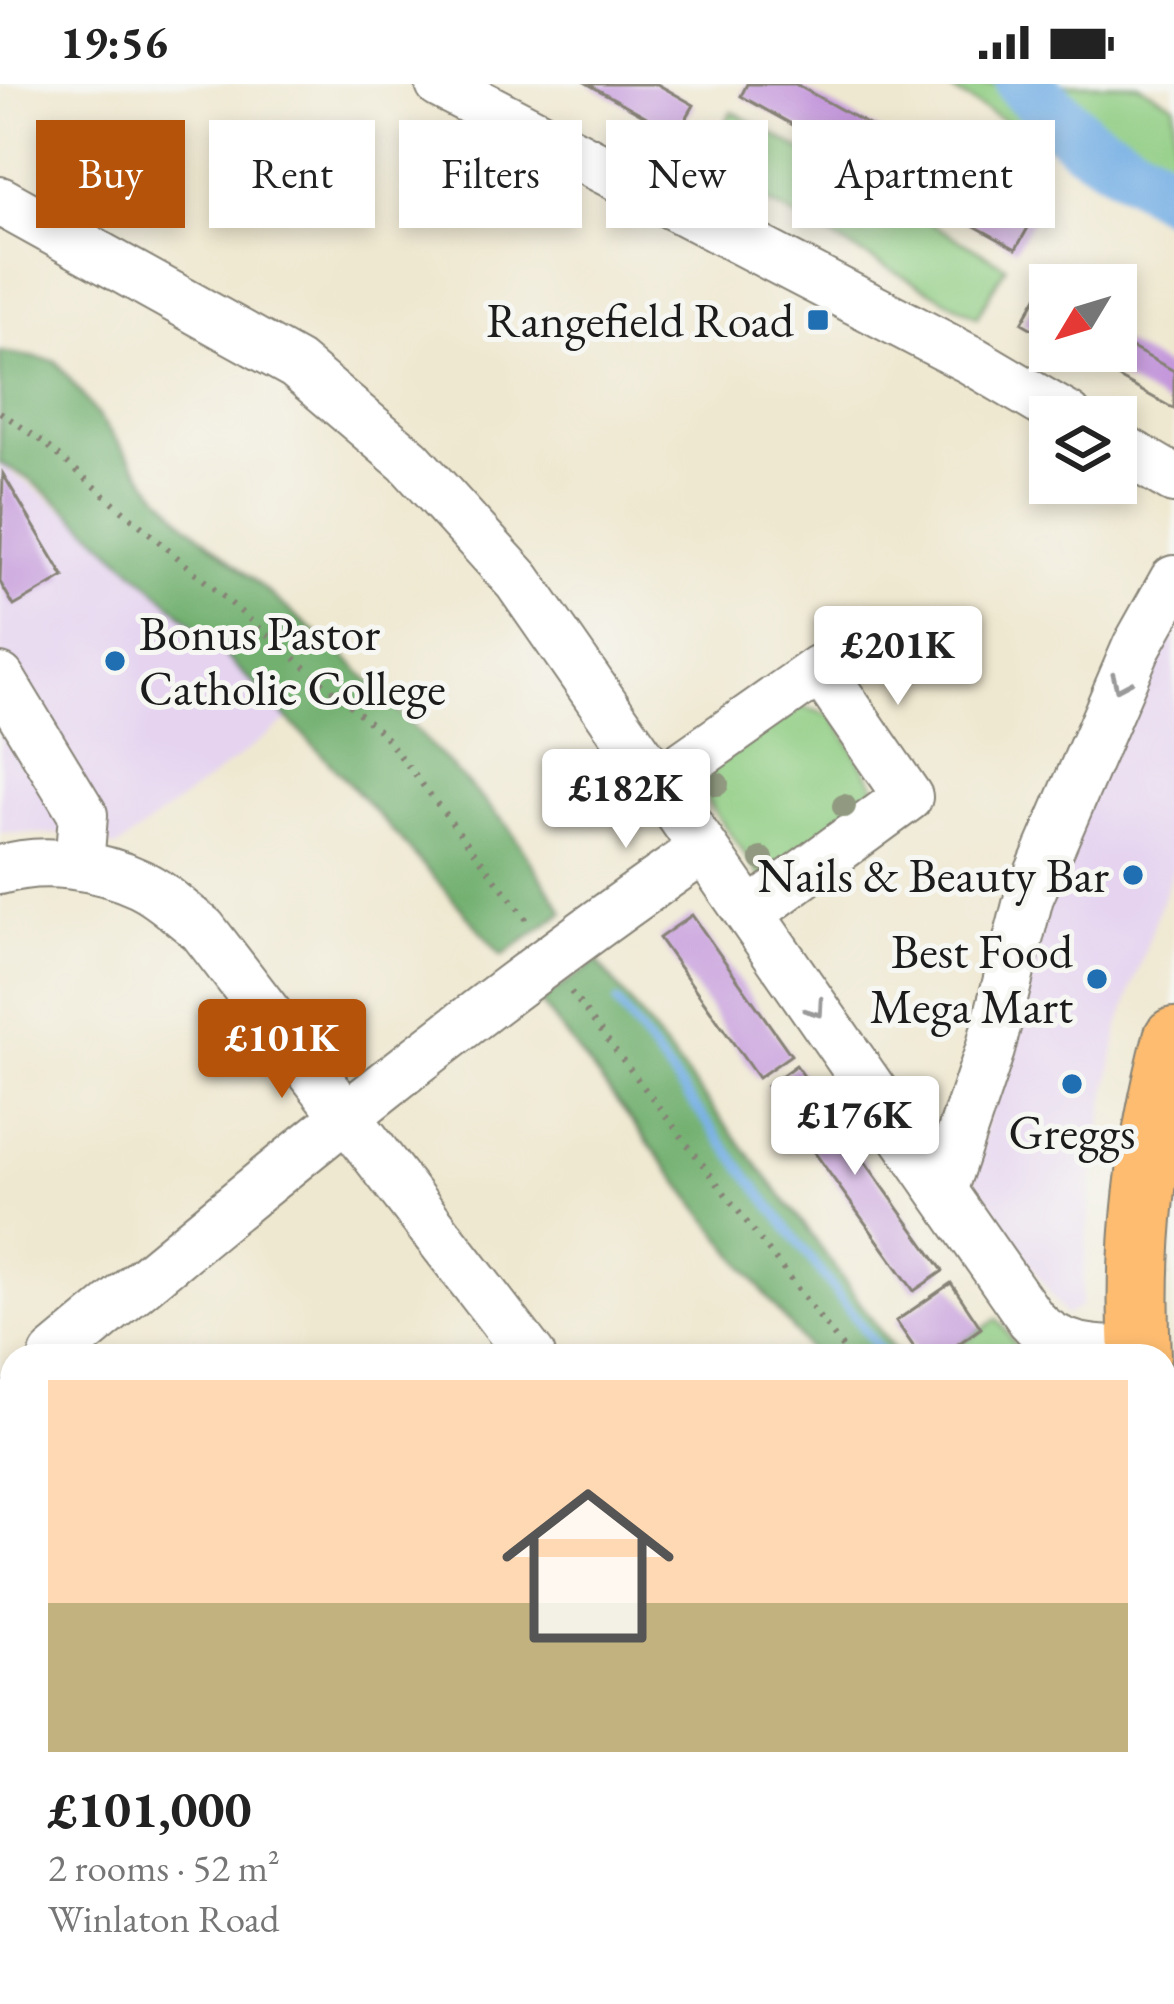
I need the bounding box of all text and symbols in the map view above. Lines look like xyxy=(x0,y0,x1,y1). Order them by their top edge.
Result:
text: 19:56 xyxy=(60,13,168,71)
chip: Buy xyxy=(36,120,185,228)
chip: Rent xyxy=(209,120,375,228)
chip: Filters xyxy=(399,120,582,228)
chip: New xyxy=(606,120,768,228)
chip: Apartment xyxy=(792,120,1055,228)
north arrow xyxy=(1029,264,1137,372)
map controls xyxy=(1029,264,1137,504)
place label: Rangefield Road xyxy=(486,289,795,351)
marker: Rangefield Road xyxy=(805,307,831,333)
button: layers xyxy=(1029,396,1137,504)
place label: Bonus Pastor Catholic College xyxy=(139,602,446,719)
pin: £201K xyxy=(814,606,982,708)
text: £201K xyxy=(841,619,955,670)
marker: Bonus Pastor Catholic College xyxy=(102,648,128,674)
one-way arrow xyxy=(1111,671,1135,693)
pin: £182K xyxy=(542,749,710,851)
text: £182K xyxy=(569,762,683,813)
place label: Nails & Beauty Bar xyxy=(757,844,1109,906)
marker: Nails & Beauty Bar xyxy=(1120,862,1146,888)
place label: Best Food Mega Mart xyxy=(870,920,1074,1037)
marker: Best Food Mega Mart xyxy=(1084,966,1110,992)
one-way arrow xyxy=(802,996,824,1018)
pin: £101K xyxy=(198,999,366,1101)
text: £101K xyxy=(225,1012,339,1063)
marker: Greggs xyxy=(1059,1071,1085,1097)
pin: £176K xyxy=(771,1076,939,1178)
text: £176K xyxy=(798,1089,912,1140)
place label: Greggs xyxy=(1008,1101,1136,1163)
icon: home xyxy=(480,1458,696,1674)
text: £101,000 xyxy=(48,1776,251,1842)
text: 2 rooms · 52 m² xyxy=(48,1842,280,1893)
text: Winlaton Road xyxy=(48,1893,280,1944)

